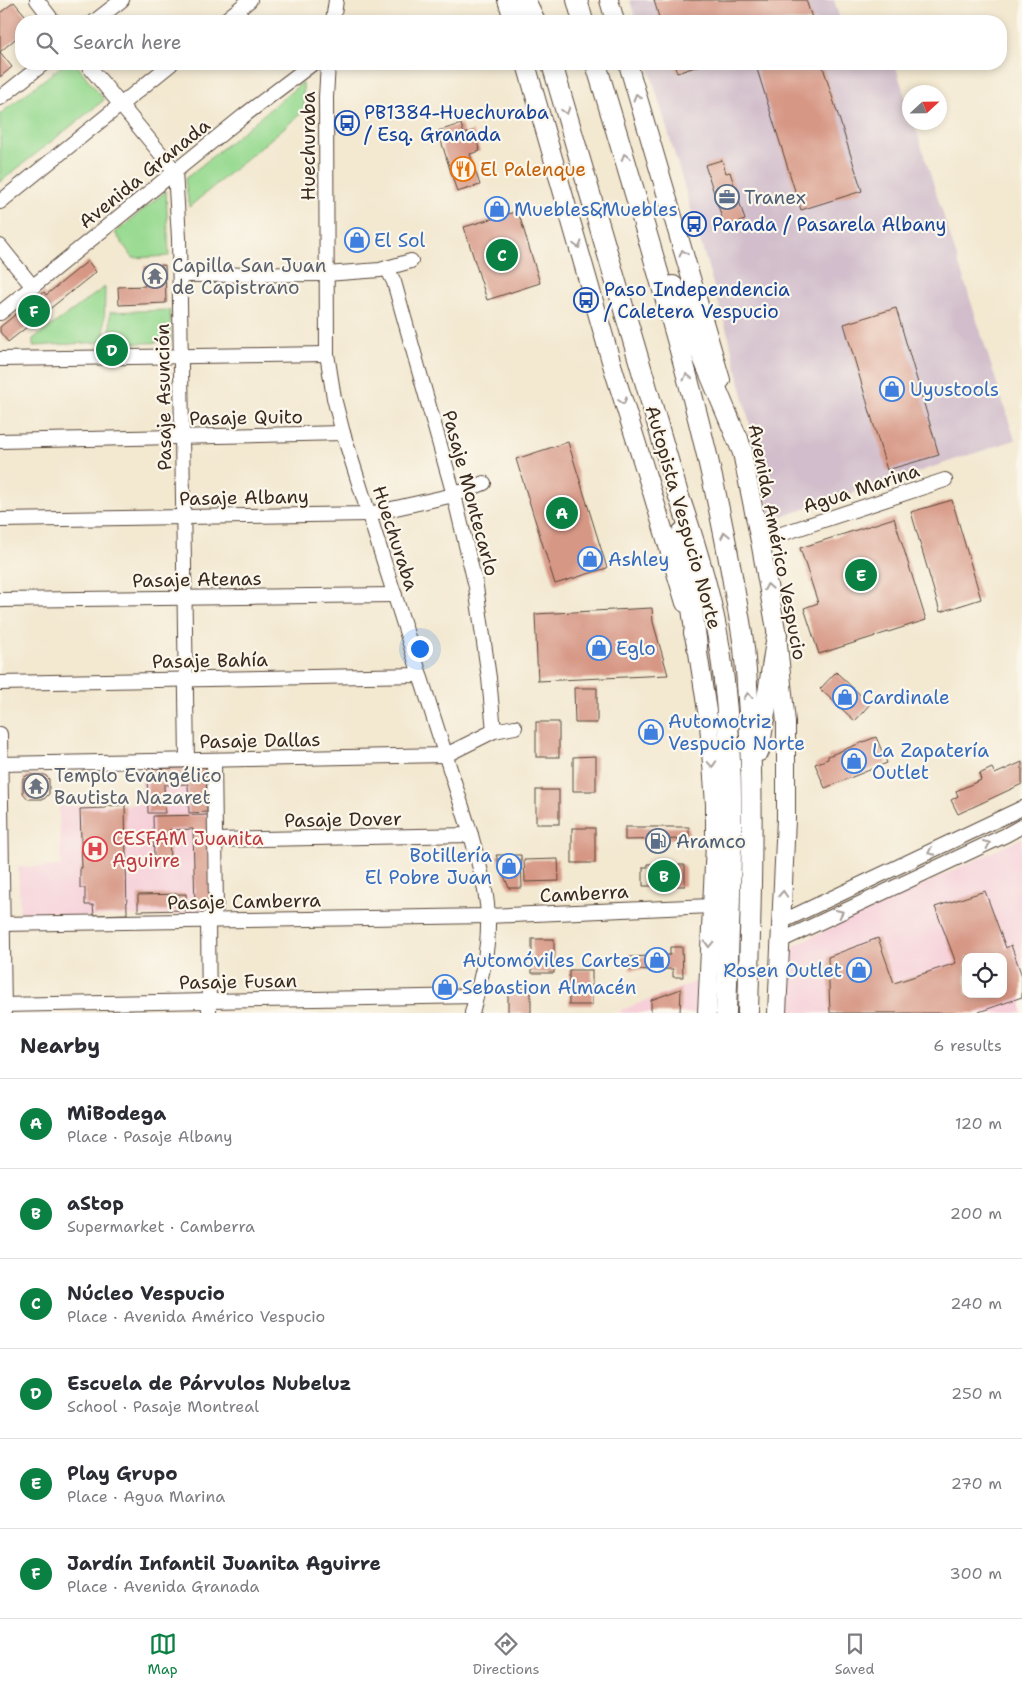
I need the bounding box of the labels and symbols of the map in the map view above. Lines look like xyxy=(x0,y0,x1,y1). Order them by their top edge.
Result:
north arrow xyxy=(902,85,947,130)
street label: Huechuraba xyxy=(296,91,321,201)
one-way arrow xyxy=(633,93,643,102)
place label: PB1384-Huechuraba / Esq. Granada xyxy=(364,100,549,147)
one-way arrow xyxy=(561,106,571,114)
bus stop icon: PB1384-Huechuraba / Esq. Granada xyxy=(334,110,360,136)
street label: Avenida Granada xyxy=(74,113,215,234)
one-way arrow xyxy=(620,153,630,162)
restaurant icon: El Palenque xyxy=(450,156,476,182)
place label: El Palenque xyxy=(480,157,586,182)
office icon: Tranex xyxy=(714,184,740,210)
place label: Tranex xyxy=(744,185,806,210)
shop icon: Muebles&Muebles xyxy=(484,196,510,222)
place label: Muebles&Muebles xyxy=(514,197,678,222)
bus stop icon: Parada / Pasarela Albany xyxy=(681,211,707,237)
place label: Parada / Pasarela Albany xyxy=(712,212,946,237)
shop icon: El Sol xyxy=(344,227,370,253)
place label: El Sol xyxy=(374,228,426,253)
pin: C xyxy=(486,236,518,274)
one-way arrow xyxy=(573,241,583,249)
one-way arrow xyxy=(678,249,688,258)
place label: Capilla San Juan de Capistrano xyxy=(172,253,326,300)
temple icon: Capilla San Juan de Capistrano xyxy=(142,263,168,289)
place label: Paso Independencia / Caletera Vespucio xyxy=(604,277,790,324)
bus stop icon: Paso Independencia / Caletera Vespucio xyxy=(573,287,599,313)
pin: F xyxy=(18,292,50,330)
street label: Pasaje Asunción xyxy=(150,323,177,471)
pin: D xyxy=(96,331,128,369)
one-way arrow xyxy=(682,373,693,382)
shop icon: Uyustools xyxy=(879,376,905,402)
place label: Uyustools xyxy=(910,377,999,402)
one-way arrow xyxy=(618,397,628,405)
street label: Autopista Vespucio Norte xyxy=(640,402,727,632)
street label: Pasaje Quito xyxy=(189,404,303,431)
street label: Pasaje Montecarlo xyxy=(436,408,505,579)
street label: Avenida Américo Vespucio xyxy=(742,422,813,662)
street label: Agua Marina xyxy=(800,458,923,519)
street label: Huechuraba xyxy=(367,482,424,594)
street label: Pasaje Albany xyxy=(179,484,309,511)
pin: A xyxy=(546,494,578,532)
one-way arrow xyxy=(720,531,730,540)
shop icon: Ashley xyxy=(577,546,603,572)
place label: Ashley xyxy=(608,547,670,572)
pin: E xyxy=(845,556,877,594)
street label: Pasaje Atenas xyxy=(132,566,262,593)
one-way arrow xyxy=(764,582,774,591)
shop icon: Eglo xyxy=(586,635,612,661)
your location xyxy=(407,636,433,662)
place label: Eglo xyxy=(616,636,656,661)
street label: Pasaje Bahía xyxy=(152,647,268,674)
shop icon: Cardinale xyxy=(832,684,858,710)
place label: Cardinale xyxy=(862,685,950,710)
one-way arrow xyxy=(742,692,753,700)
place label: Automotriz Vespucio Norte xyxy=(668,709,805,756)
shop icon: Automotriz Vespucio Norte xyxy=(638,719,664,745)
street label: Pasaje Dallas xyxy=(199,727,321,754)
place label: La Zapatería Outlet xyxy=(872,738,989,785)
shop icon: La Zapatería Outlet xyxy=(841,748,867,774)
one-way arrow xyxy=(707,760,718,768)
place label: Templo Evangélico Bautista Nazaret xyxy=(54,763,222,810)
temple icon: Templo Evangélico Bautista Nazaret xyxy=(23,773,49,799)
street label: Pasaje Dover xyxy=(284,806,402,833)
place label: CESFAM Juanita Aguirre xyxy=(112,826,264,873)
fuel station icon: Aramco xyxy=(645,828,671,854)
place label: Aramco xyxy=(676,829,746,854)
hospital icon: CESFAM Juanita Aguirre xyxy=(82,836,108,862)
one-way arrow xyxy=(982,840,991,850)
place label: Botillería El Pobre Juan xyxy=(365,843,492,890)
one-way arrow xyxy=(927,846,936,856)
shop icon: Botillería El Pobre Juan xyxy=(496,853,522,879)
pin: B xyxy=(648,857,680,895)
street label: Camberra xyxy=(539,879,629,908)
street label: Pasaje Camberra xyxy=(167,888,321,915)
one-way arrow xyxy=(777,890,788,898)
one-way arrow xyxy=(835,909,844,920)
one-way arrow xyxy=(704,940,715,948)
shop icon: Automóviles Cartes xyxy=(644,947,670,973)
place label: Automóviles Cartes xyxy=(462,948,640,973)
shop icon: Rosen Outlet xyxy=(846,957,872,983)
place label: Rosen Outlet xyxy=(723,958,842,983)
street label: Pasaje Fusan xyxy=(179,968,297,995)
shop icon: Sebastion Almacén xyxy=(432,974,458,1000)
place label: Sebastion Almacén xyxy=(462,975,636,1000)

